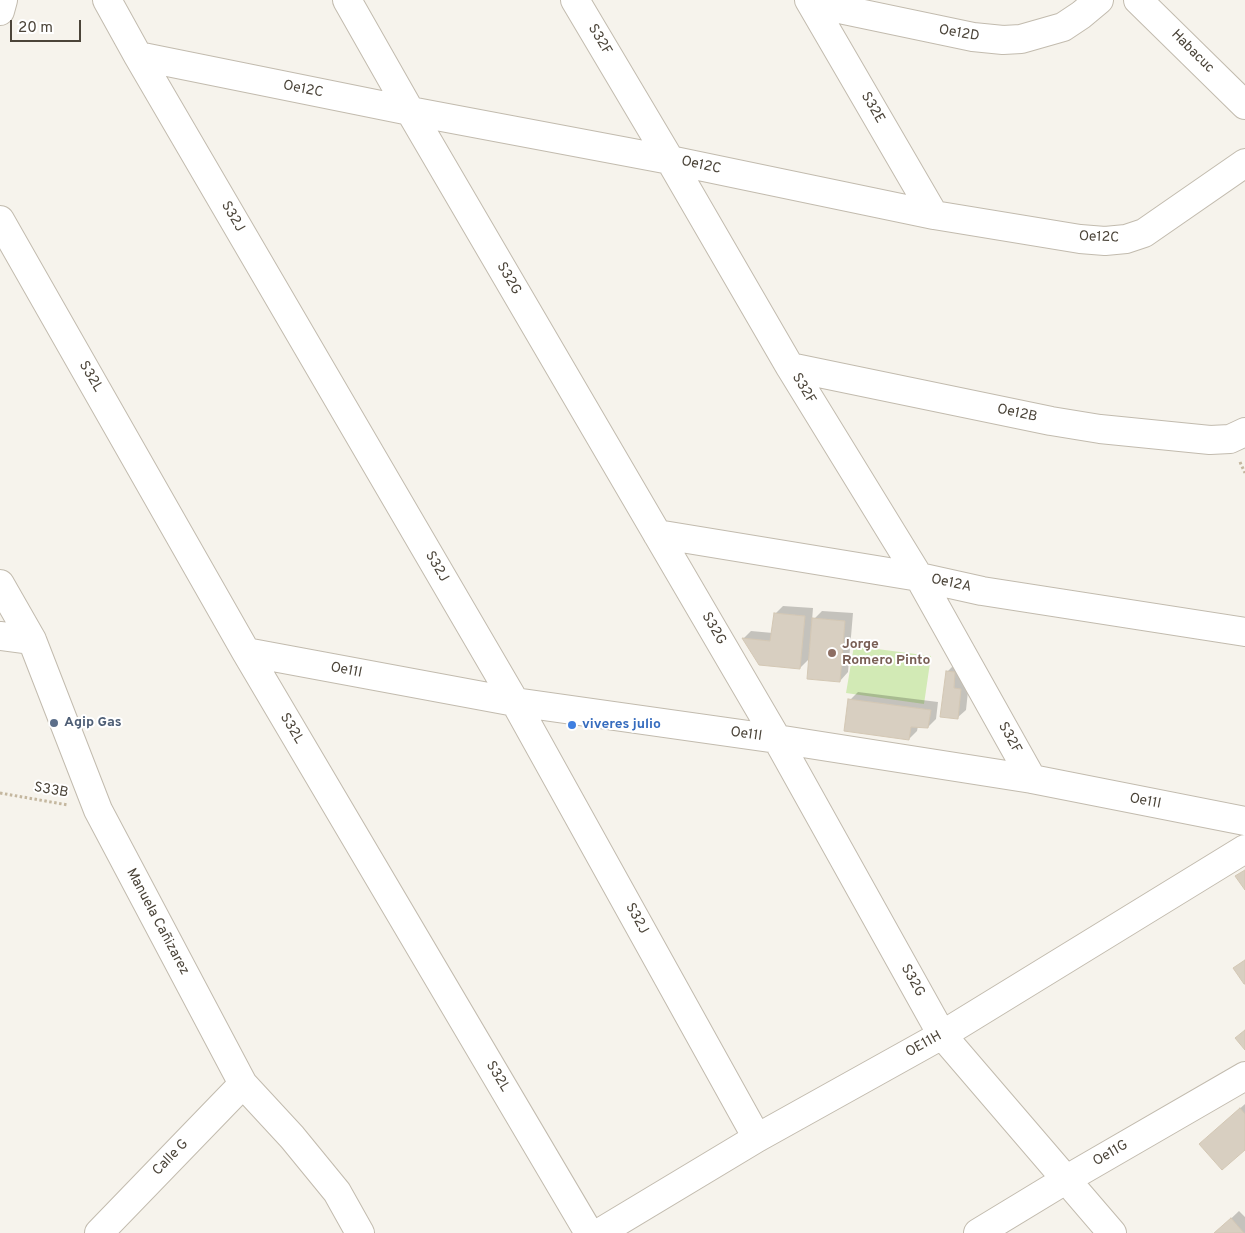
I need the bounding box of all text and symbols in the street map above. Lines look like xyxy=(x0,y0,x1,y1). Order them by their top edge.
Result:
scale bar xyxy=(12,10,84,42)
text: 20 m xyxy=(18,19,53,38)
street label: S32F xyxy=(583,22,615,58)
street label: Oe12D xyxy=(937,22,981,46)
street label: Habacuc xyxy=(1167,27,1217,77)
street label: Oe12C xyxy=(282,78,324,102)
street label: S32E xyxy=(856,89,888,127)
street label: Oe12C xyxy=(679,154,723,178)
street label: S32J xyxy=(217,199,247,235)
street label: Oe12C xyxy=(1078,229,1120,247)
street label: S32G xyxy=(492,260,524,298)
street label: S32L xyxy=(74,359,106,395)
street label: S32F xyxy=(787,371,819,407)
street label: Oe12B xyxy=(995,402,1039,426)
street label: S32J xyxy=(421,549,451,585)
street label: Oe12A xyxy=(929,572,973,596)
street label: S32G xyxy=(697,610,729,648)
place label: Jorge Romero Pinto xyxy=(842,637,930,670)
marker: Jorge Romero Pinto xyxy=(826,647,838,659)
street label: Oe11l xyxy=(329,660,363,682)
street label: S32L xyxy=(275,711,307,747)
place label: Agip Gas xyxy=(64,715,122,731)
marker: Agip Gas xyxy=(48,717,60,729)
place label: viveres julio xyxy=(582,717,661,733)
marker: viveres julio xyxy=(566,719,578,731)
street label: S32F xyxy=(994,720,1024,756)
street label: Oe11l xyxy=(729,724,763,746)
street label: S33B xyxy=(33,780,69,802)
street label: Oe11l xyxy=(1128,791,1162,813)
street label: Manuela Cañizarez xyxy=(122,866,192,978)
street label: S32J xyxy=(621,901,651,937)
street label: S32G xyxy=(896,962,928,1000)
street label: OE11H xyxy=(903,1028,945,1062)
street label: S32L xyxy=(481,1059,513,1095)
street label: Calle G xyxy=(150,1136,192,1180)
street label: Oe11G xyxy=(1090,1137,1132,1171)

